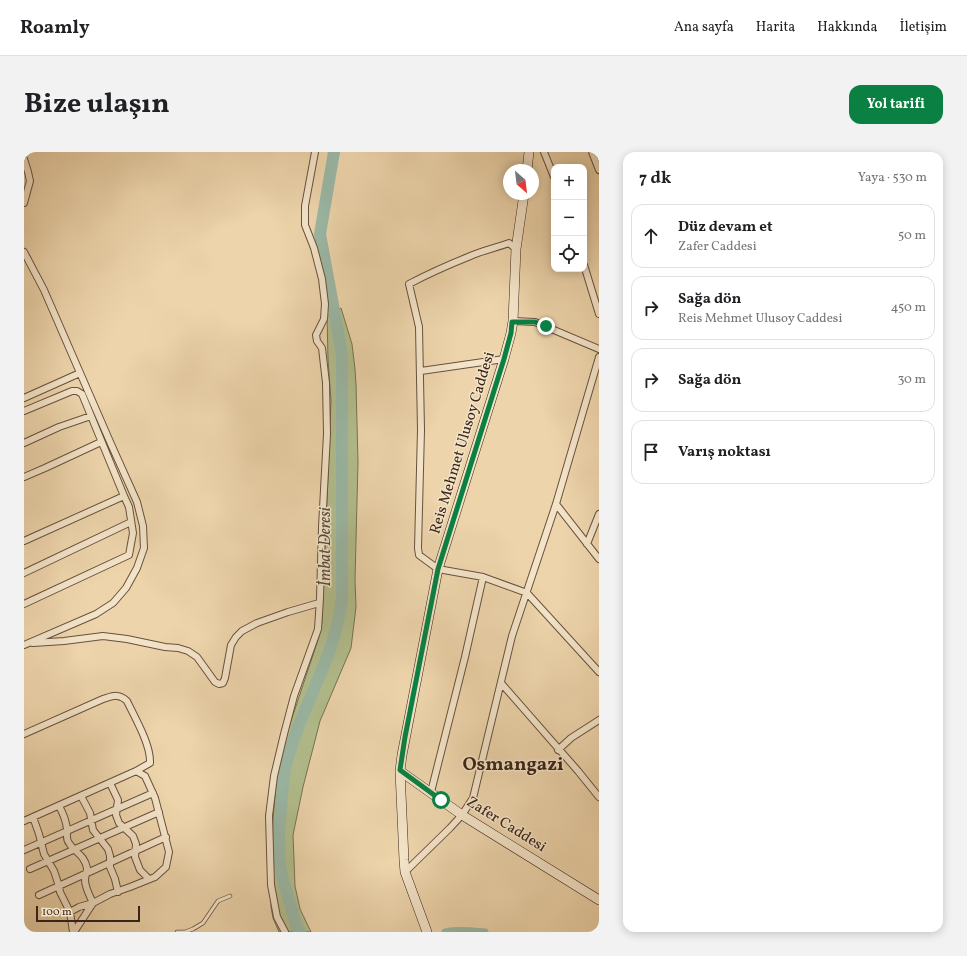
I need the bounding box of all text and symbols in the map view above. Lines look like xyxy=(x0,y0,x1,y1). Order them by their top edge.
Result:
text: Roamly xyxy=(20,15,90,41)
text: Ana sayfa xyxy=(674,18,734,37)
text: Harita xyxy=(756,18,795,37)
text: Hakkında xyxy=(817,18,877,37)
text: İletişim xyxy=(899,18,947,37)
text: Bize ulaşın xyxy=(24,85,170,124)
button: Yol tarifi xyxy=(849,85,943,124)
north arrow xyxy=(503,164,539,200)
map controls xyxy=(551,164,587,272)
button: + xyxy=(551,164,587,200)
text: 7 dk xyxy=(639,167,671,190)
text: Yaya · 530 m xyxy=(858,169,927,187)
button: − xyxy=(551,200,587,236)
text: Düz devam et xyxy=(678,217,773,238)
icon: ahead xyxy=(640,225,662,247)
text: 50 m xyxy=(898,227,926,245)
button: locate xyxy=(551,236,587,272)
text: Zafer Caddesi xyxy=(678,238,757,256)
text: Sağa dön xyxy=(678,289,742,310)
icon: right xyxy=(640,297,662,319)
text: 450 m xyxy=(891,299,926,317)
text: Reis Mehmet Ulusoy Caddesi xyxy=(678,310,842,328)
route end xyxy=(537,317,555,335)
street label: Reis Mehmet Ulusoy Caddesi xyxy=(425,349,501,537)
icon: right xyxy=(640,369,662,391)
text: Sağa dön xyxy=(678,370,742,391)
text: 30 m xyxy=(898,371,926,389)
icon: arrive xyxy=(640,441,662,463)
text: Varış noktası xyxy=(678,442,771,463)
water label: İmbat Deresi xyxy=(315,506,337,587)
district label: Osmangazi xyxy=(462,752,564,778)
route start xyxy=(432,791,450,809)
street label: Zafer Caddesi xyxy=(462,792,550,858)
scale bar xyxy=(36,904,140,923)
text: 100 m xyxy=(42,905,72,920)

